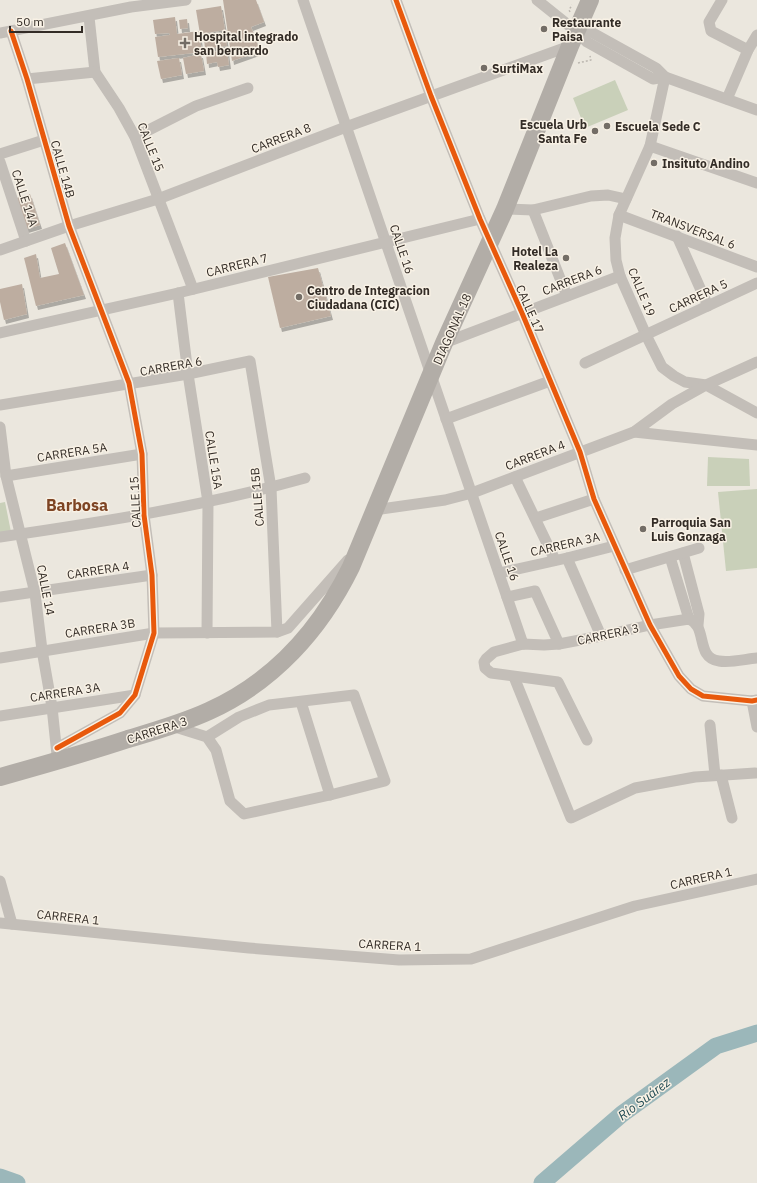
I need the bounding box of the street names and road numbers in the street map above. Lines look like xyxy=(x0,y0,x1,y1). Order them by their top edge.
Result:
street label: CALLE 15 xyxy=(134,120,168,174)
street label: CARRERA 8 xyxy=(249,120,313,156)
street label: CALLE 14B xyxy=(48,138,78,200)
street label: CALLE 14A xyxy=(9,168,41,229)
street label: TRANSVERSAL 6 xyxy=(648,206,738,252)
street label: CALLE 16 xyxy=(387,222,417,276)
street label: CARRERA 7 xyxy=(205,250,269,280)
street label: CARRERA 6 xyxy=(540,262,604,298)
street label: CALLE 19 xyxy=(625,265,659,319)
street label: CARRERA 5 xyxy=(666,276,730,316)
street label: CALLE 17 xyxy=(513,282,547,336)
street label: DIAGONAL 18 xyxy=(430,291,474,367)
street label: CARRERA 6 xyxy=(139,353,203,379)
street label: CALLE 15A xyxy=(202,430,226,491)
street label: CARRERA 4 xyxy=(503,437,567,473)
street label: CARRERA 5A xyxy=(36,439,108,465)
street label: CALLE 15B xyxy=(247,467,267,527)
street label: CALLE 15 xyxy=(126,476,144,528)
street label: CALLE 16 xyxy=(492,529,522,583)
street label: CARRERA 3A xyxy=(529,529,601,559)
street label: CARRERA 4 xyxy=(66,558,130,582)
street label: CALLE 14 xyxy=(34,563,58,617)
street label: CARRERA 3B xyxy=(64,615,136,641)
street label: CARRERA 3 xyxy=(576,620,640,648)
street label: CARRERA 3A xyxy=(29,679,101,705)
street label: CARRERA 3 xyxy=(125,713,189,747)
street label: CARRERA 1 xyxy=(669,864,733,892)
street label: CARRERA 1 xyxy=(36,906,100,928)
street label: CARRERA 1 xyxy=(358,936,422,954)

